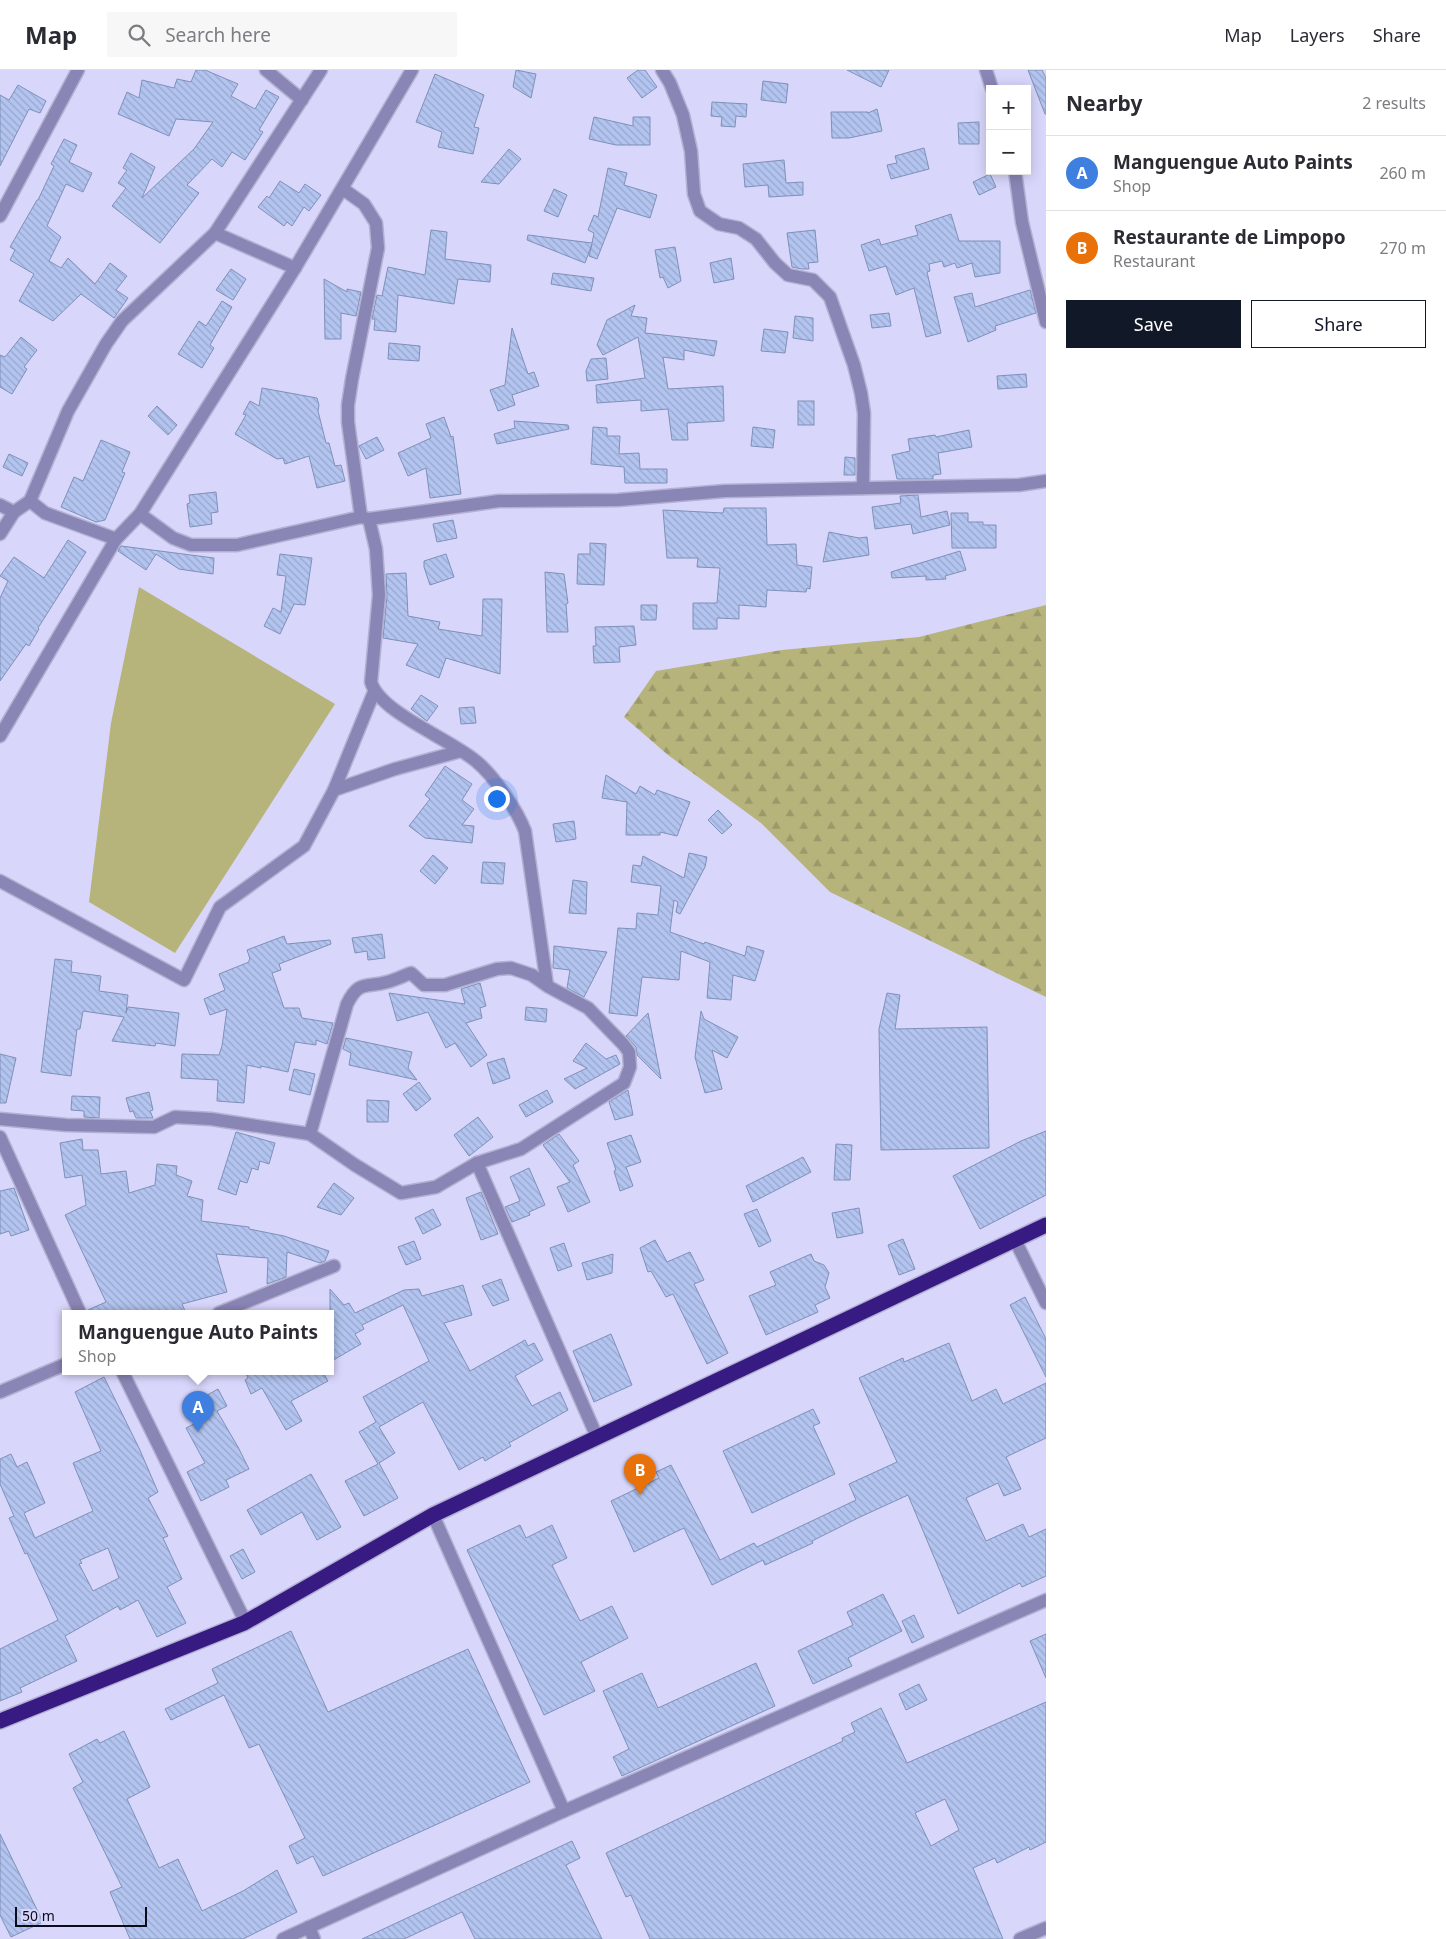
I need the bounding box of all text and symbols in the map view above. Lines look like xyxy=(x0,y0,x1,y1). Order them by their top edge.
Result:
search box xyxy=(107,12,457,57)
text: Map xyxy=(25,18,77,51)
icon: search xyxy=(125,21,153,49)
text: Search here xyxy=(165,22,271,48)
text: Map xyxy=(1224,23,1262,47)
text: Layers xyxy=(1290,23,1345,47)
text: Share xyxy=(1373,23,1421,47)
map controls xyxy=(986,85,1031,175)
button: + xyxy=(986,85,1031,130)
text: Nearby xyxy=(1066,89,1142,117)
text: 2 results xyxy=(1362,92,1426,114)
button: − xyxy=(986,130,1031,175)
text: Manguengue Auto Paints xyxy=(1113,149,1353,175)
text: A xyxy=(1076,162,1088,184)
text: 260 m xyxy=(1379,162,1426,184)
text: Shop xyxy=(1113,175,1151,197)
text: Restaurante de Limpopo xyxy=(1113,224,1346,250)
text: B xyxy=(1077,237,1087,259)
text: 270 m xyxy=(1379,237,1426,259)
text: Restaurant xyxy=(1113,250,1195,272)
button: Save xyxy=(1066,300,1241,348)
button: Share xyxy=(1251,300,1426,348)
your location xyxy=(484,786,510,812)
popup xyxy=(62,1310,334,1375)
text: Manguengue Auto Paints xyxy=(78,1319,318,1345)
text: Shop xyxy=(78,1345,116,1367)
pin: A xyxy=(182,1391,214,1432)
pin: B xyxy=(624,1454,656,1495)
scale bar xyxy=(15,1904,148,1927)
text: 50 m xyxy=(22,1906,55,1925)

